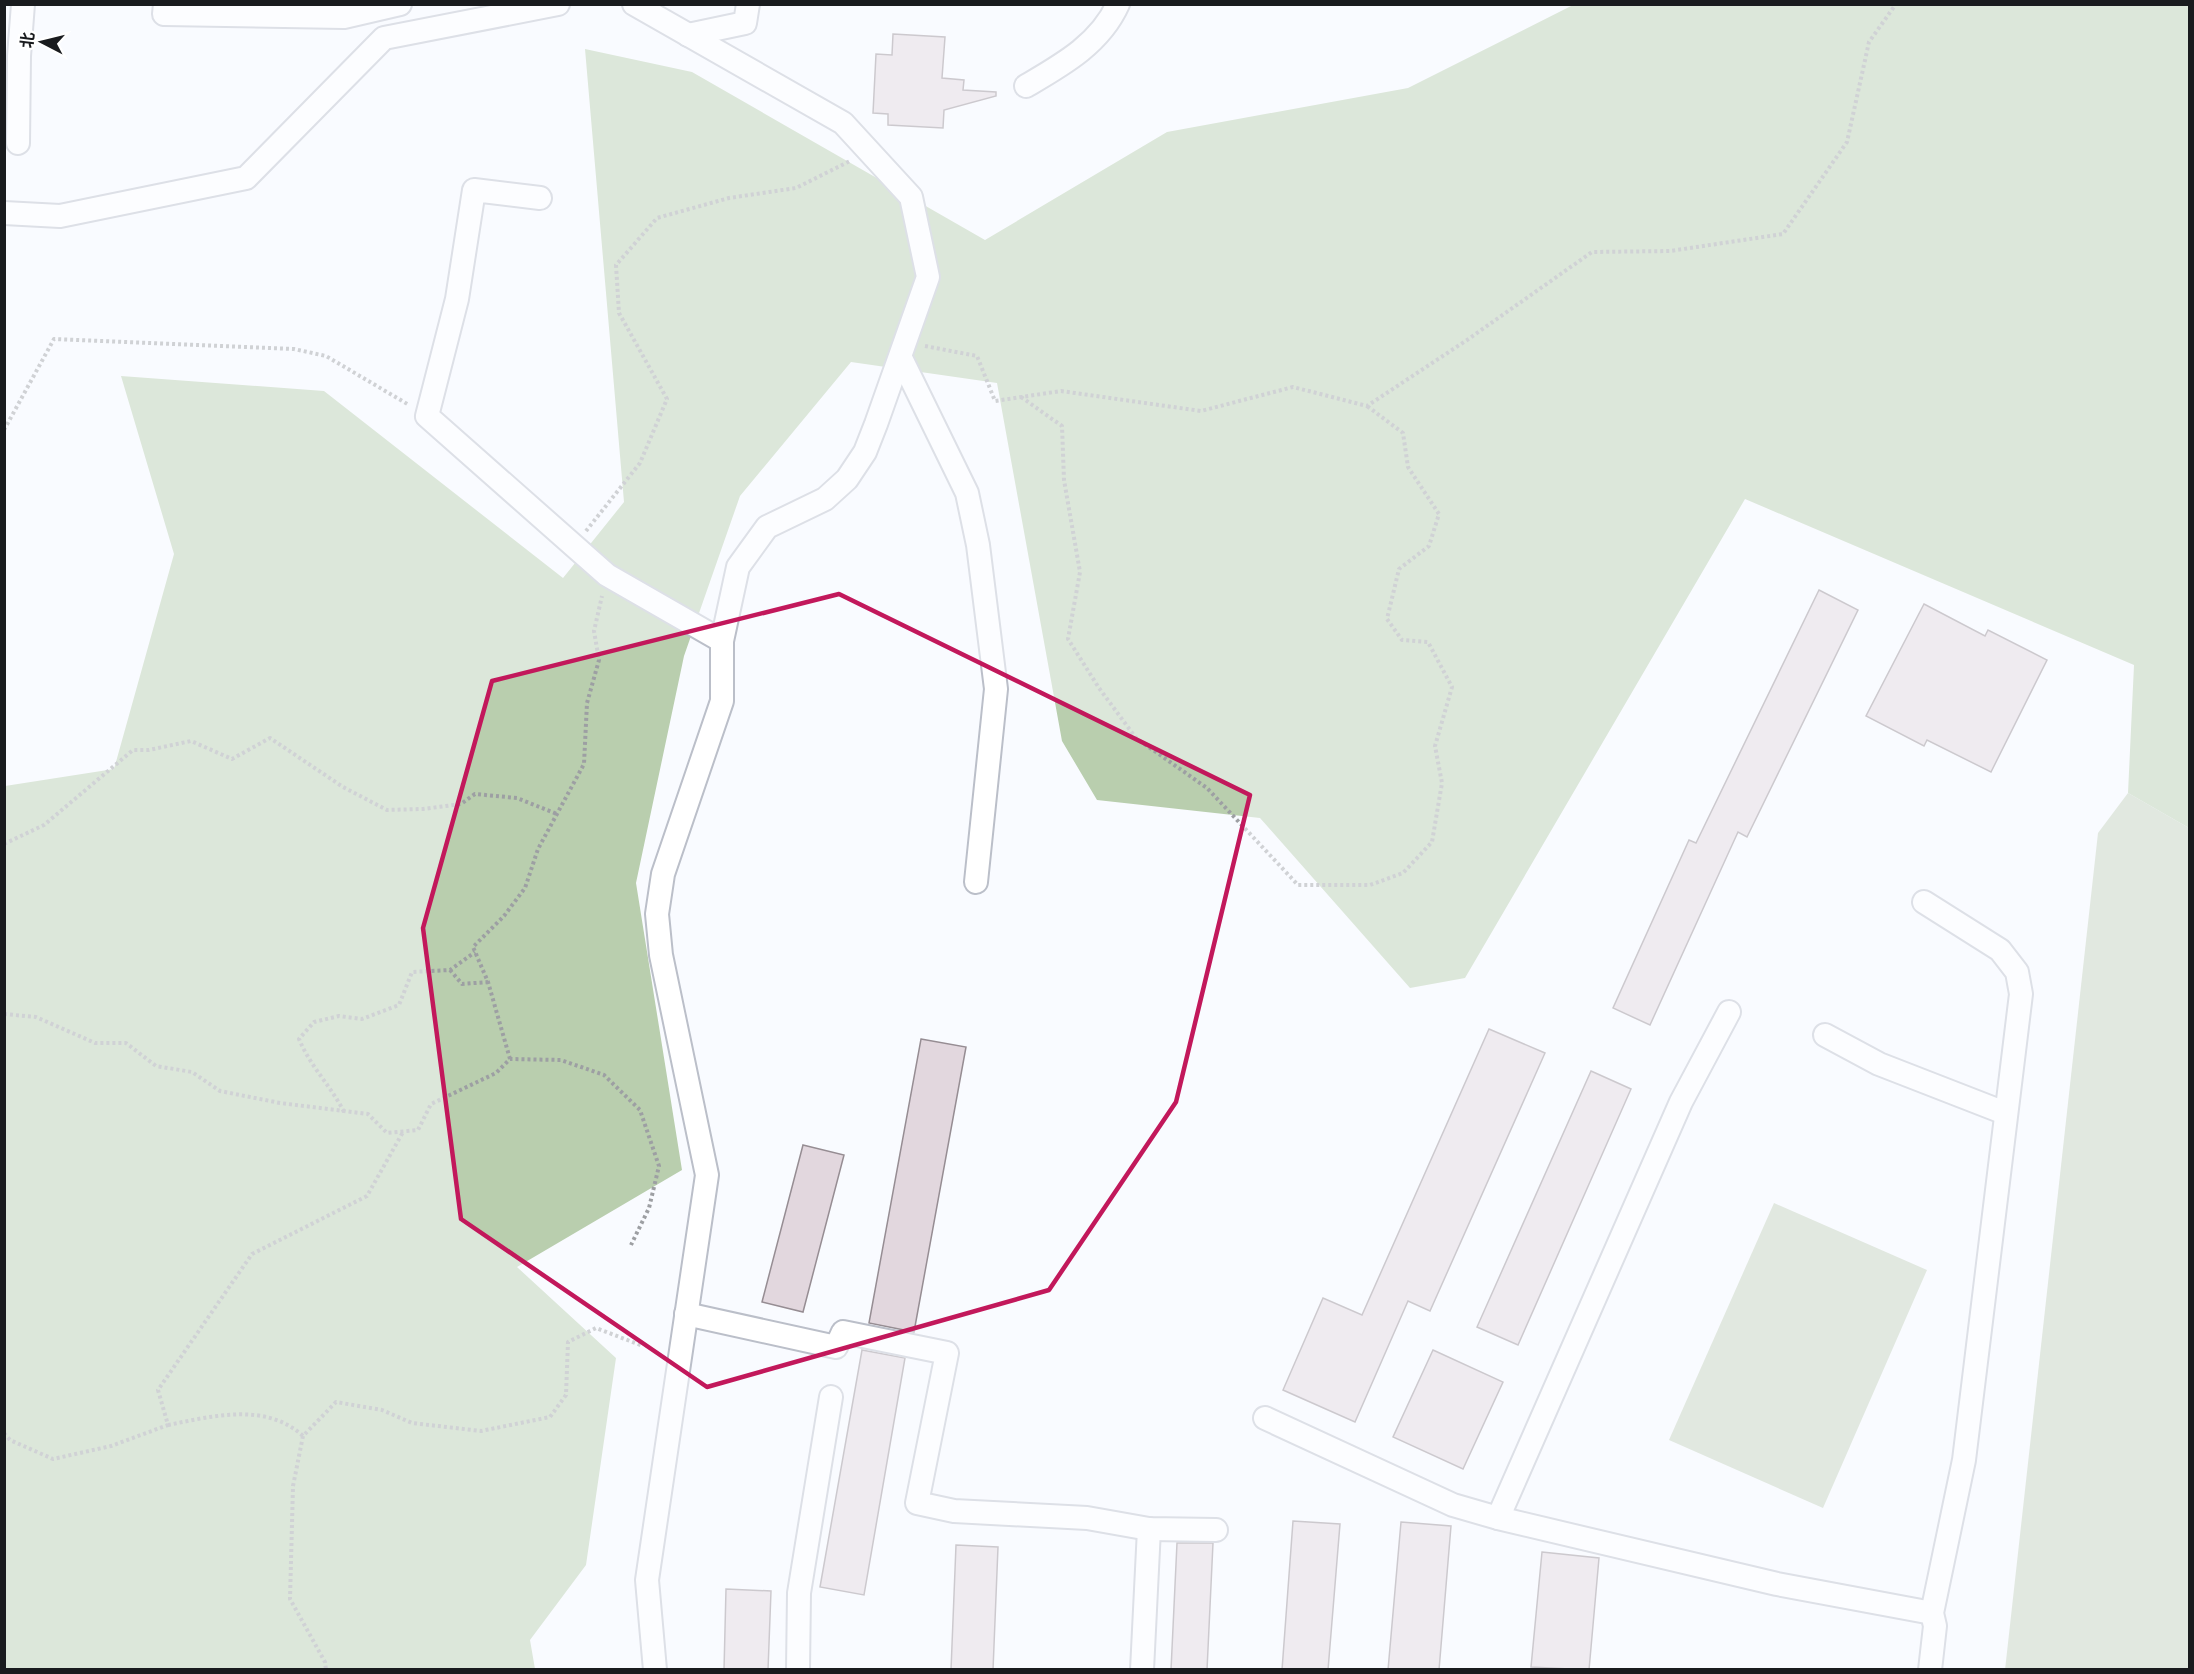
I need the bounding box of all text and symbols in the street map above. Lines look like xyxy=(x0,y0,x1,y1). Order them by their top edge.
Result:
north arrow xyxy=(12,12,72,72)
text: 北 xyxy=(17,31,38,49)

